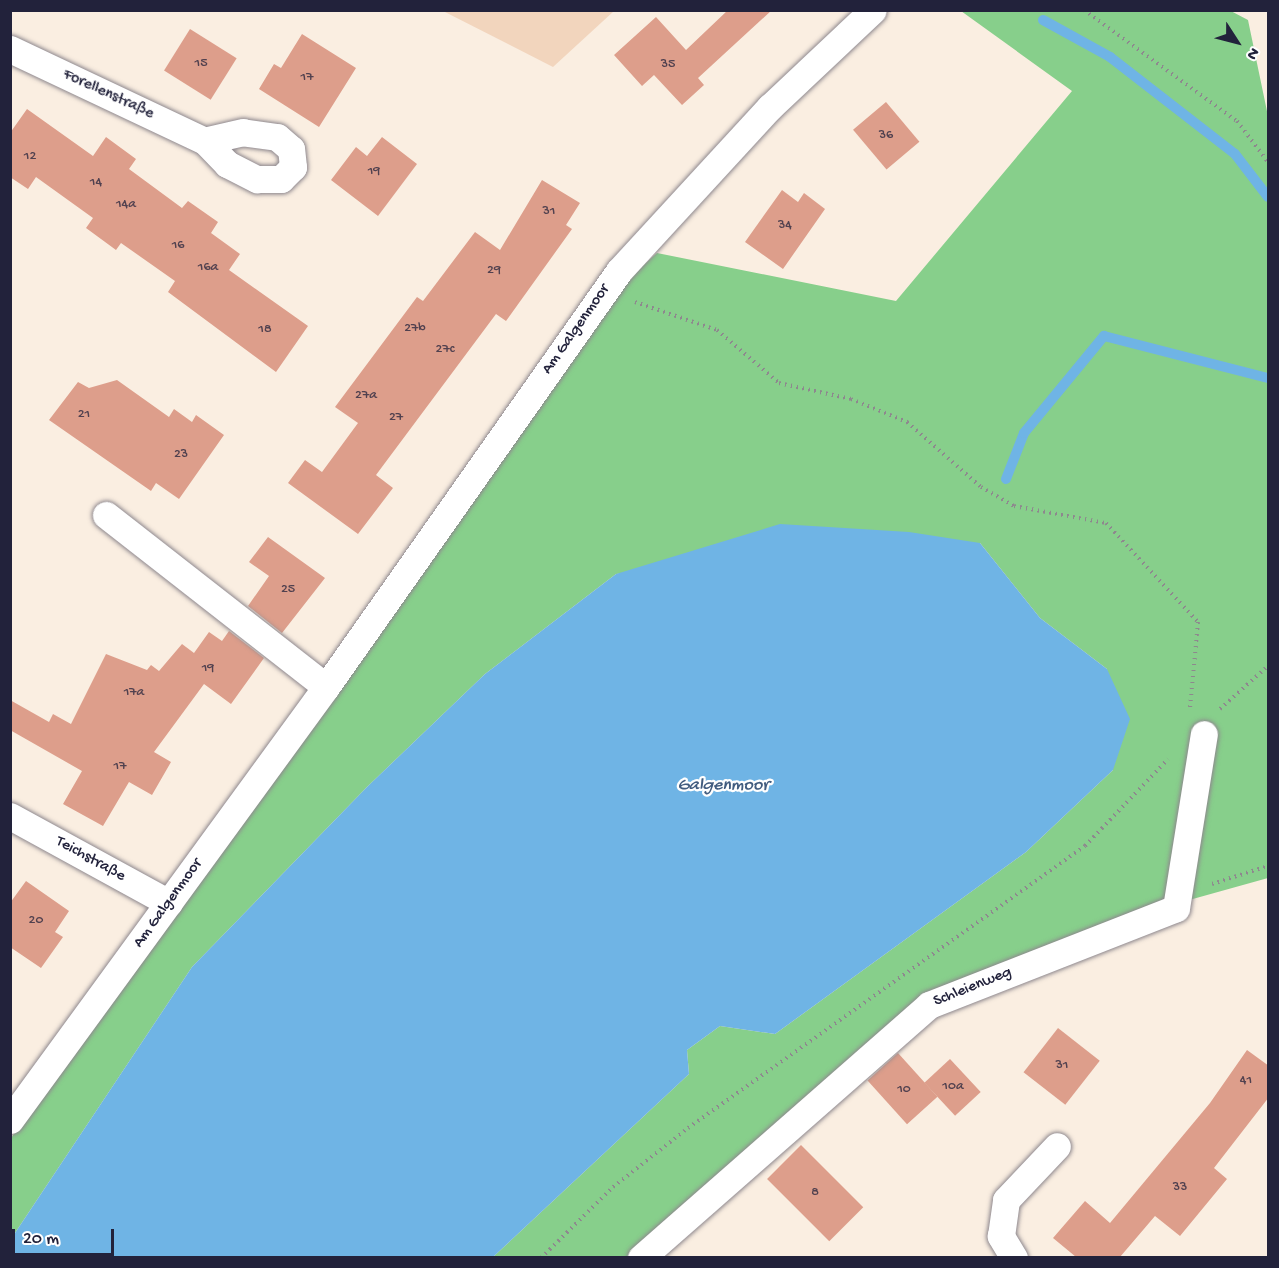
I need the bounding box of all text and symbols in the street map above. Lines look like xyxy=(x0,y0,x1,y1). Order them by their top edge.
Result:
north arrow xyxy=(1207,12,1267,72)
text: N xyxy=(1241,43,1263,63)
house number: 15 xyxy=(194,56,208,72)
house number: 35 xyxy=(661,57,675,73)
street label: Forellenstraße xyxy=(59,66,157,124)
house number: 17 xyxy=(301,70,313,86)
house number: 36 xyxy=(879,128,893,144)
house number: 12 xyxy=(24,149,36,165)
house number: 19 xyxy=(368,164,380,180)
house number: 14 xyxy=(90,175,102,191)
house number: 14a xyxy=(116,197,136,213)
house number: 31 xyxy=(543,204,555,220)
house number: 34 xyxy=(778,218,792,234)
house number: 16 xyxy=(172,238,184,254)
house number: 16a xyxy=(198,260,218,276)
house number: 29 xyxy=(487,263,501,279)
street label: Am Galgenmoor xyxy=(539,281,615,379)
house number: 27b xyxy=(404,321,426,337)
house number: 18 xyxy=(258,322,272,338)
house number: 27c xyxy=(436,342,454,358)
house number: 27a xyxy=(355,388,377,404)
house number: 21 xyxy=(78,407,90,423)
house number: 27 xyxy=(389,410,403,426)
house number: 23 xyxy=(174,447,188,463)
house number: 25 xyxy=(281,582,295,598)
house number: 19 xyxy=(202,661,214,677)
house number: 17a xyxy=(124,685,144,701)
house number: 17 xyxy=(114,759,126,775)
water label: Galgenmoor xyxy=(677,775,769,797)
street label: Teichstraße xyxy=(52,833,128,887)
street label: Am Galgenmoor xyxy=(130,856,208,952)
house number: 20 xyxy=(29,913,43,929)
street label: Schleienweg xyxy=(931,964,1015,1012)
house number: 31 xyxy=(1056,1058,1068,1074)
house number: 41 xyxy=(1240,1073,1252,1089)
house number: 10a xyxy=(942,1079,964,1095)
house number: 10 xyxy=(897,1082,911,1098)
house number: 33 xyxy=(1173,1180,1187,1196)
house number: 8 xyxy=(811,1185,819,1201)
scale bar xyxy=(15,1217,117,1255)
text: 20 m xyxy=(23,1229,59,1250)

